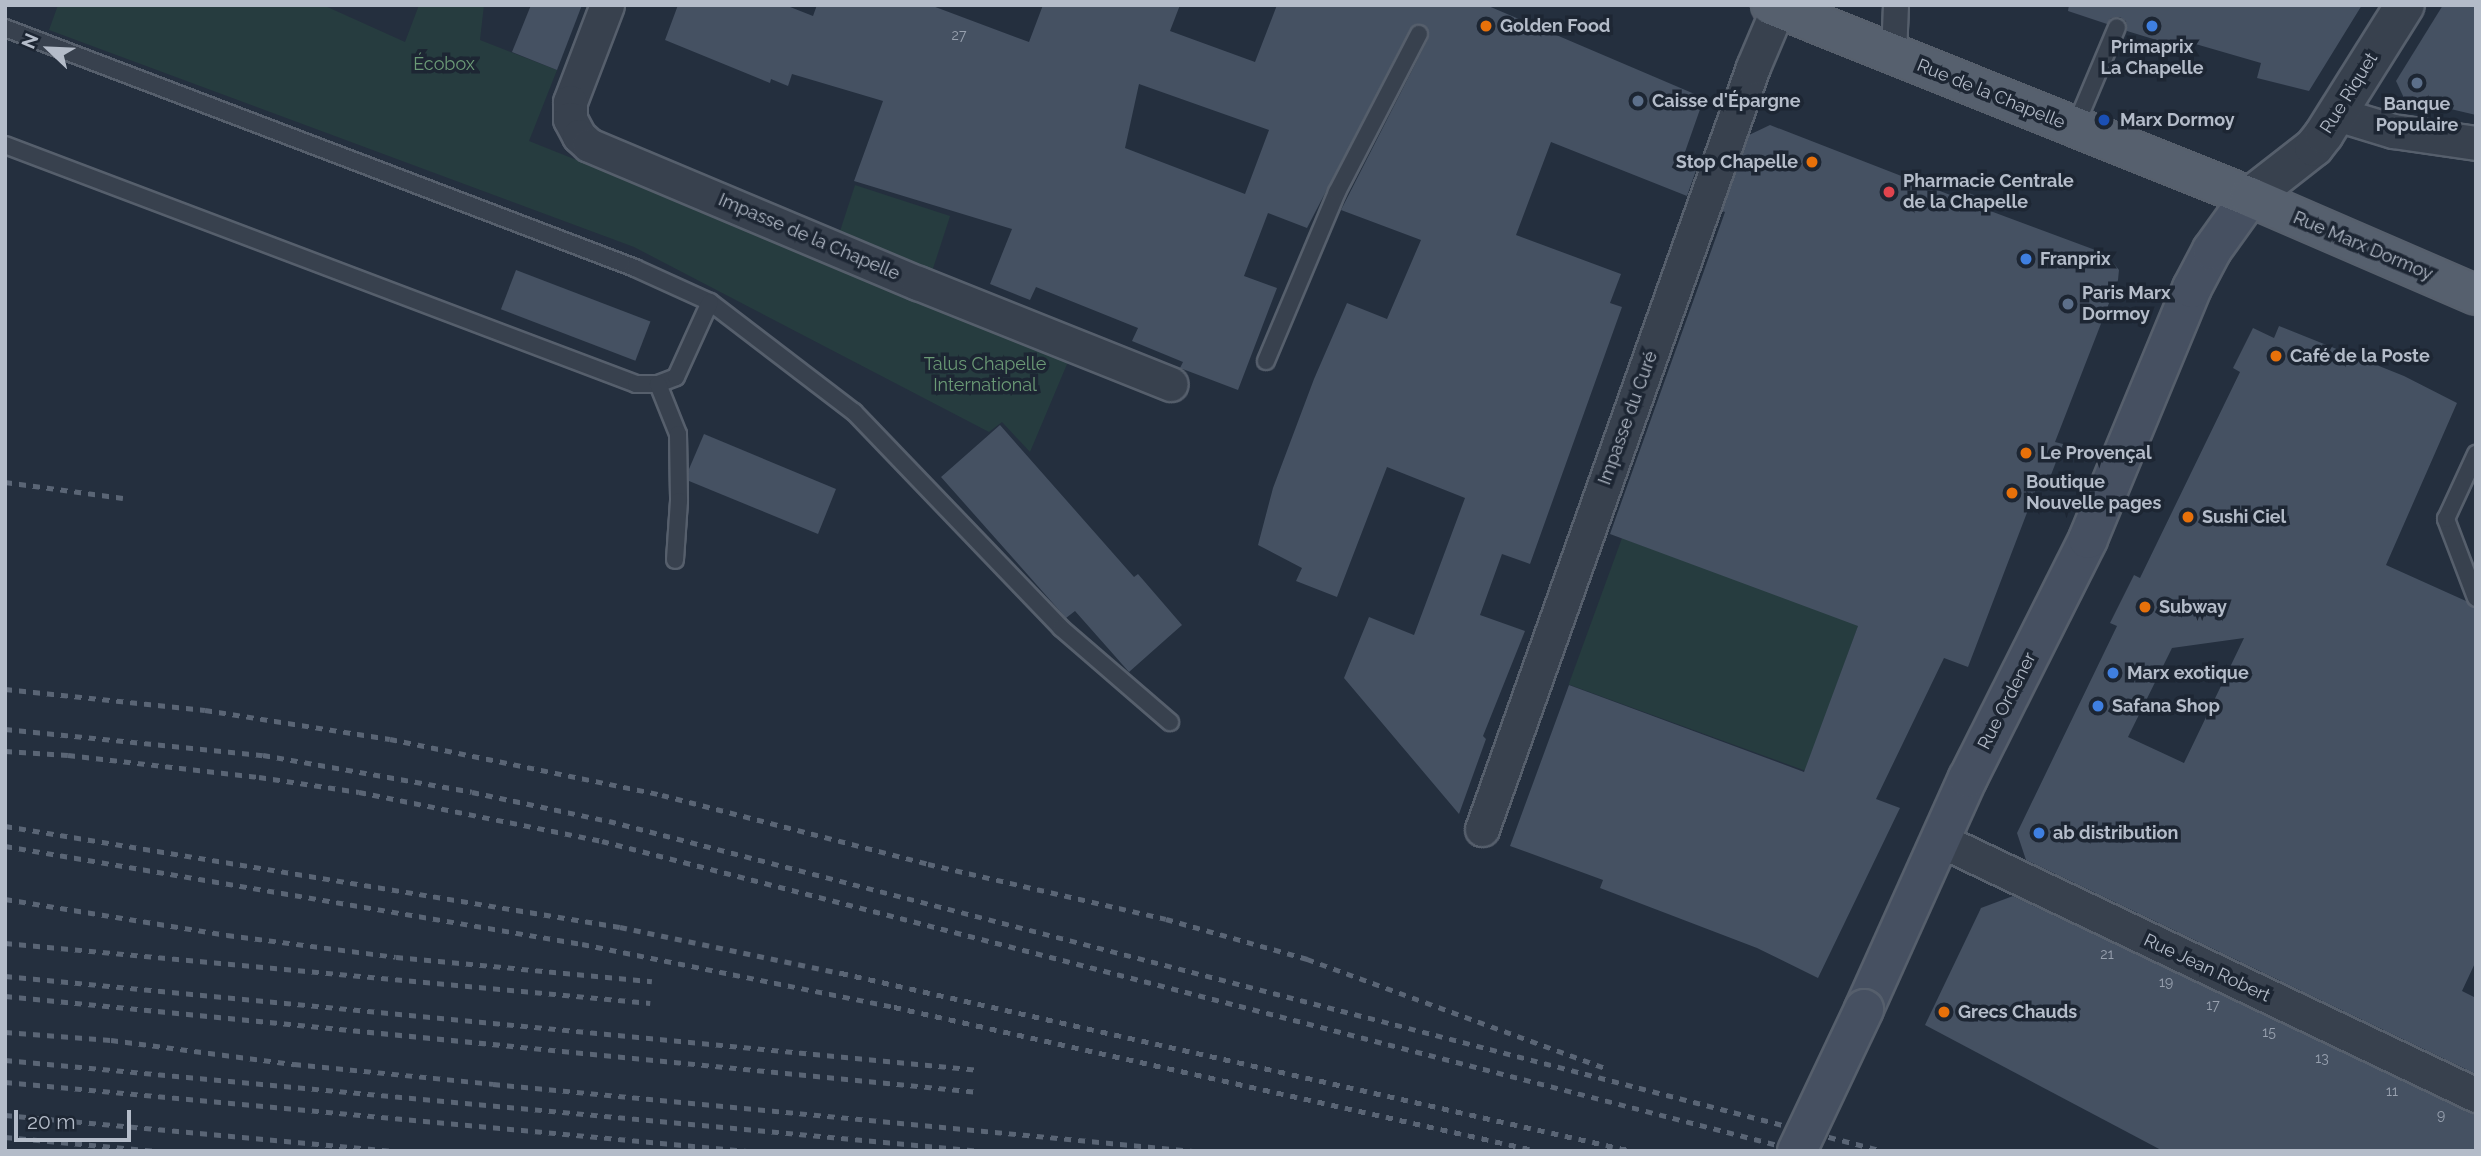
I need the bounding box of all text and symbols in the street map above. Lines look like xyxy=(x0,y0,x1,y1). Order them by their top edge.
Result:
north arrow xyxy=(14,14,84,84)
place label: Golden Food xyxy=(1500,15,1610,37)
marker: Golden Food xyxy=(1478,18,1494,34)
marker: Primaprix La Chapelle xyxy=(2144,18,2160,34)
house number: 27 xyxy=(952,27,966,43)
text: N xyxy=(17,30,43,52)
place label: Primaprix La Chapelle xyxy=(2100,37,2204,80)
street label: Rue Riquet xyxy=(2316,49,2382,137)
park label: Écobox xyxy=(413,53,475,75)
street label: Rue de la Chapelle xyxy=(1914,54,2068,134)
marker: Banque Populaire xyxy=(2409,75,2425,91)
place label: Caisse d'Épargne xyxy=(1652,90,1800,112)
marker: Caisse d'Épargne xyxy=(1630,93,1646,109)
place label: Banque Populaire xyxy=(2376,94,2458,136)
place label: Marx Dormoy xyxy=(2120,109,2235,131)
marker: Marx Dormoy xyxy=(2094,110,2114,130)
place label: Stop Chapelle xyxy=(1676,151,1798,173)
marker: Stop Chapelle xyxy=(1804,154,1820,170)
place label: Pharmacie Centrale de la Chapelle xyxy=(1903,171,2074,214)
marker: Pharmacie Centrale de la Chapelle xyxy=(1881,184,1897,200)
street label: Impasse de la Chapelle xyxy=(715,189,903,285)
street label: Rue Marx Dormoy xyxy=(2290,207,2436,285)
place label: Franprix xyxy=(2040,248,2111,270)
marker: Franprix xyxy=(2018,251,2034,267)
place label: Paris Marx Dormoy xyxy=(2082,283,2171,326)
marker: Paris Marx Dormoy xyxy=(2060,296,2076,312)
place label: Café de la Poste xyxy=(2290,345,2430,367)
street label: Impasse du Curé xyxy=(1594,348,1662,488)
marker: Café de la Poste xyxy=(2268,348,2284,364)
park label: Talus Chapelle International xyxy=(924,354,1046,396)
place label: Le Provençal xyxy=(2040,442,2152,464)
marker: Le Provençal xyxy=(2018,445,2034,461)
place label: Boutique Nouvelle pages xyxy=(2026,472,2161,514)
marker: Boutique Nouvelle pages xyxy=(2004,485,2020,501)
place label: Sushi Ciel xyxy=(2202,506,2286,528)
marker: Sushi Ciel xyxy=(2180,509,2196,525)
place label: Subway xyxy=(2159,596,2227,618)
marker: Subway xyxy=(2137,599,2153,615)
street label: Rue Ordener xyxy=(1973,649,2041,753)
place label: Marx exotique xyxy=(2127,662,2249,684)
marker: Marx exotique xyxy=(2105,665,2121,681)
place label: Safana Shop xyxy=(2112,695,2220,717)
marker: Safana Shop xyxy=(2090,698,2106,714)
place label: ab distribution xyxy=(2053,822,2178,844)
marker: ab distribution xyxy=(2031,825,2047,841)
street label: Rue Jean Robert xyxy=(2140,929,2274,1007)
house number: 21 xyxy=(2100,946,2114,962)
house number: 19 xyxy=(2159,974,2173,990)
house number: 17 xyxy=(2206,997,2220,1013)
place label: Grecs Chauds xyxy=(1958,1001,2077,1023)
marker: Grecs Chauds xyxy=(1936,1004,1952,1020)
house number: 15 xyxy=(2262,1024,2276,1040)
house number: 13 xyxy=(2315,1050,2329,1066)
house number: 11 xyxy=(2386,1083,2398,1099)
scale bar xyxy=(18,1096,135,1140)
house number: 9 xyxy=(2437,1107,2445,1123)
text: 20 m xyxy=(27,1109,75,1134)

